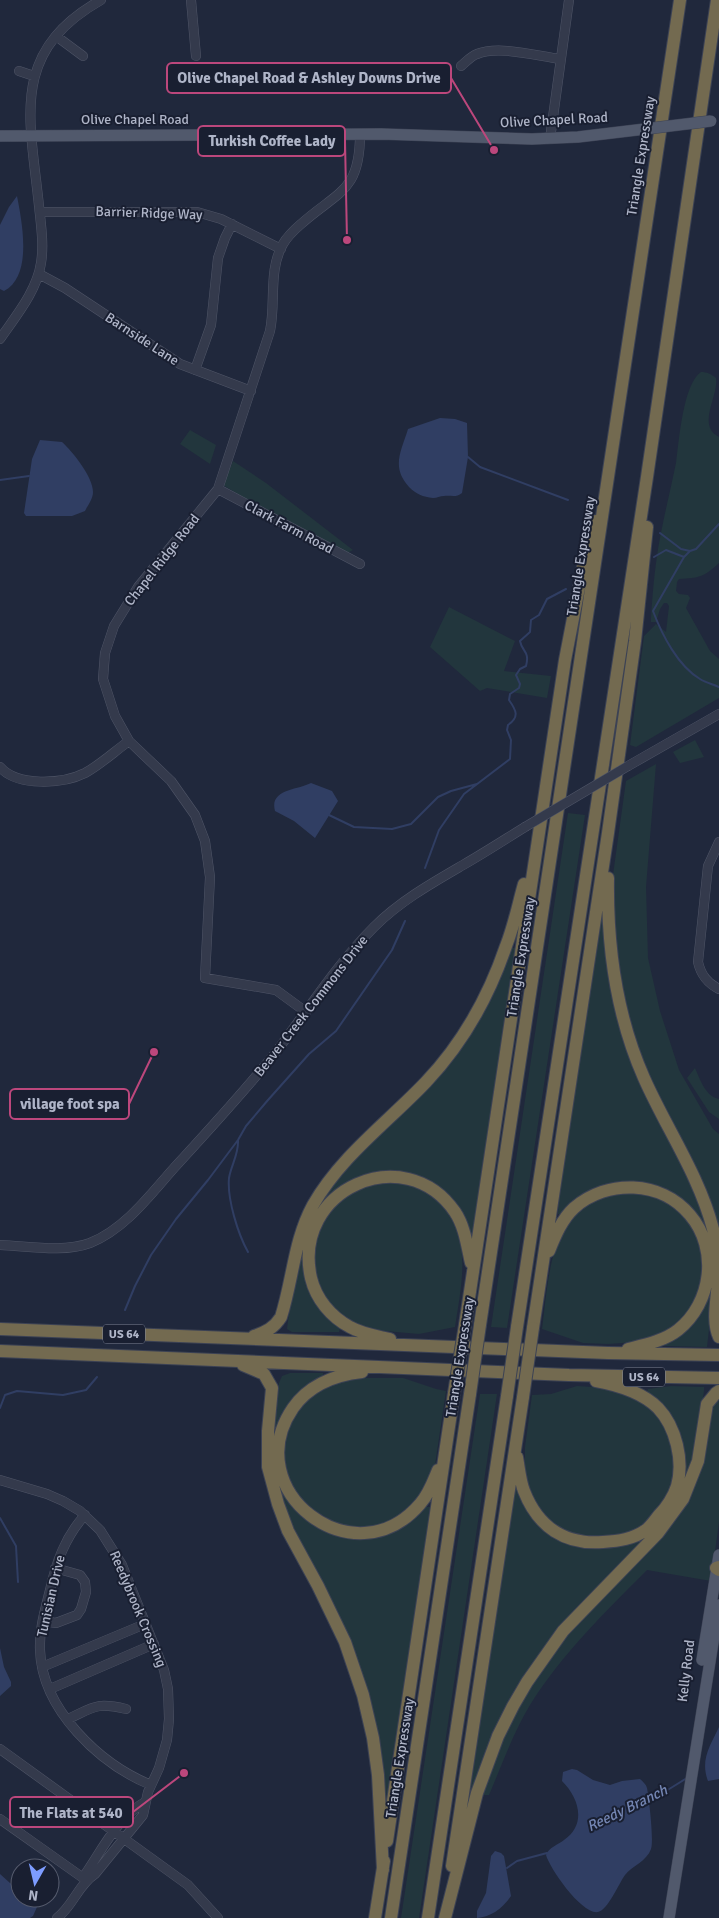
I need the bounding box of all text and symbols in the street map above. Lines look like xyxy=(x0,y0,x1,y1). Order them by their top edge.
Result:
callout: Olive Chapel Road & Ashley Downs Drive xyxy=(167,63,451,93)
text: Olive Chapel Road & Ashley Downs Drive xyxy=(177,69,441,87)
street label: Triangle Expressway xyxy=(623,94,659,217)
street label: Olive Chapel Road xyxy=(500,109,608,131)
street label: Olive Chapel Road xyxy=(81,111,189,128)
callout: Turkish Coffee Lady xyxy=(198,126,345,156)
text: Turkish Coffee Lady xyxy=(209,132,336,150)
street label: Barrier Ridge Way xyxy=(95,203,203,223)
street label: Barnside Lane xyxy=(102,309,182,369)
street label: Triangle Expressway xyxy=(563,494,599,617)
street label: Clark Farm Road xyxy=(242,496,336,558)
street label: Chapel Ridge Road xyxy=(121,511,203,609)
street label: Triangle Expressway xyxy=(503,895,539,1018)
street label: Beaver Creek Commons Drive xyxy=(251,932,371,1080)
callout: village foot spa xyxy=(10,1089,129,1119)
text: village foot spa xyxy=(19,1095,120,1113)
street label: Triangle Expressway xyxy=(442,1295,478,1418)
road number: US 64 xyxy=(103,1325,145,1344)
road number: US 64 xyxy=(623,1368,665,1386)
street label: Reedybrook Crossing xyxy=(106,1548,170,1670)
street label: Tunisian Drive xyxy=(33,1553,69,1639)
street label: Kelly Road xyxy=(674,1639,698,1703)
street label: Triangle Expressway xyxy=(382,1696,418,1819)
water label: Reedy Branch xyxy=(584,1780,671,1835)
callout: The Flats at 540 xyxy=(10,1797,133,1827)
text: The Flats at 540 xyxy=(19,1804,123,1822)
north arrow xyxy=(10,1858,60,1908)
text: N xyxy=(27,1886,39,1904)

